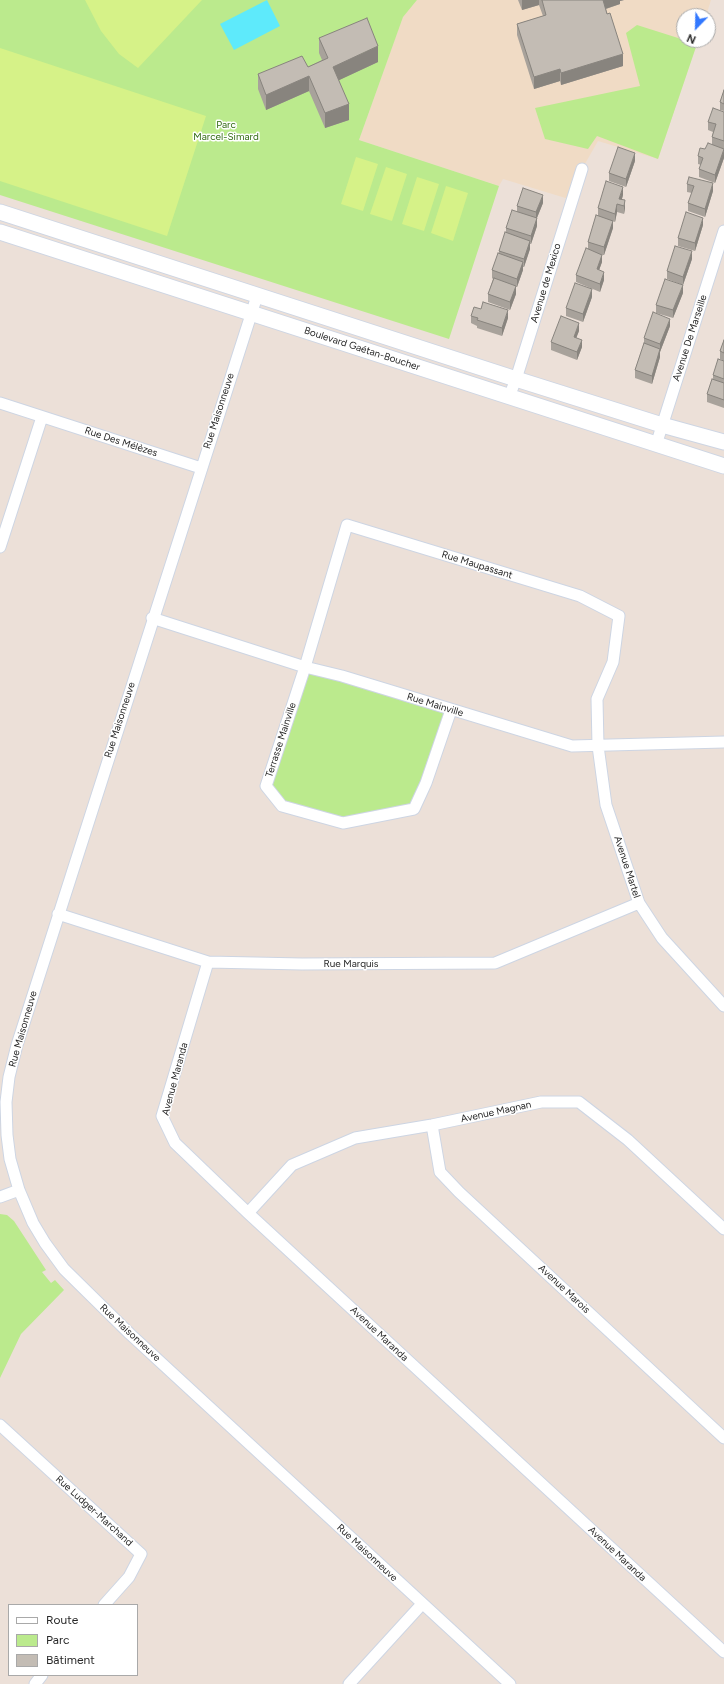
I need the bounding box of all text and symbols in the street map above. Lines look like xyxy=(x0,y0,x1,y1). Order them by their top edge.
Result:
north arrow xyxy=(676,8,716,48)
text: N xyxy=(685,31,698,46)
park label: Parc Marcel-Simard xyxy=(193,119,259,142)
street label: Avenue de Mexico xyxy=(528,242,564,324)
street label: Avenue De Marseille xyxy=(670,293,710,383)
street label: Boulevard Gaétan-Boucher xyxy=(303,325,421,373)
street label: Rue Maisonneuve xyxy=(201,372,237,450)
street label: Rue Des Mélèzes xyxy=(83,425,159,459)
street label: Rue Maupassant xyxy=(440,548,514,582)
street label: Rue Maisonneuve xyxy=(102,681,138,759)
street label: Rue Mainville xyxy=(405,691,465,719)
street label: Terrasse Mainville xyxy=(263,701,299,779)
street label: Avenue Martel xyxy=(611,834,643,900)
street label: Rue Marquis xyxy=(323,958,379,970)
street label: Rue Maisonneuve xyxy=(6,989,40,1069)
street label: Avenue Maranda xyxy=(160,1041,190,1117)
street label: Avenue Magnan xyxy=(460,1099,532,1125)
street label: Avenue Marois xyxy=(536,1262,592,1316)
street label: Rue Maisonneuve xyxy=(97,1302,163,1364)
street label: Avenue Maranda xyxy=(348,1304,410,1364)
street label: Rue Ludger-Marchand xyxy=(53,1473,135,1549)
street label: Rue Maisonneuve xyxy=(334,1522,400,1584)
street label: Avenue Maranda xyxy=(586,1524,648,1584)
legend xyxy=(8,1604,138,1676)
text: Route xyxy=(46,1613,78,1627)
text: Parc xyxy=(46,1633,70,1647)
text: Bâtiment xyxy=(46,1653,95,1667)

